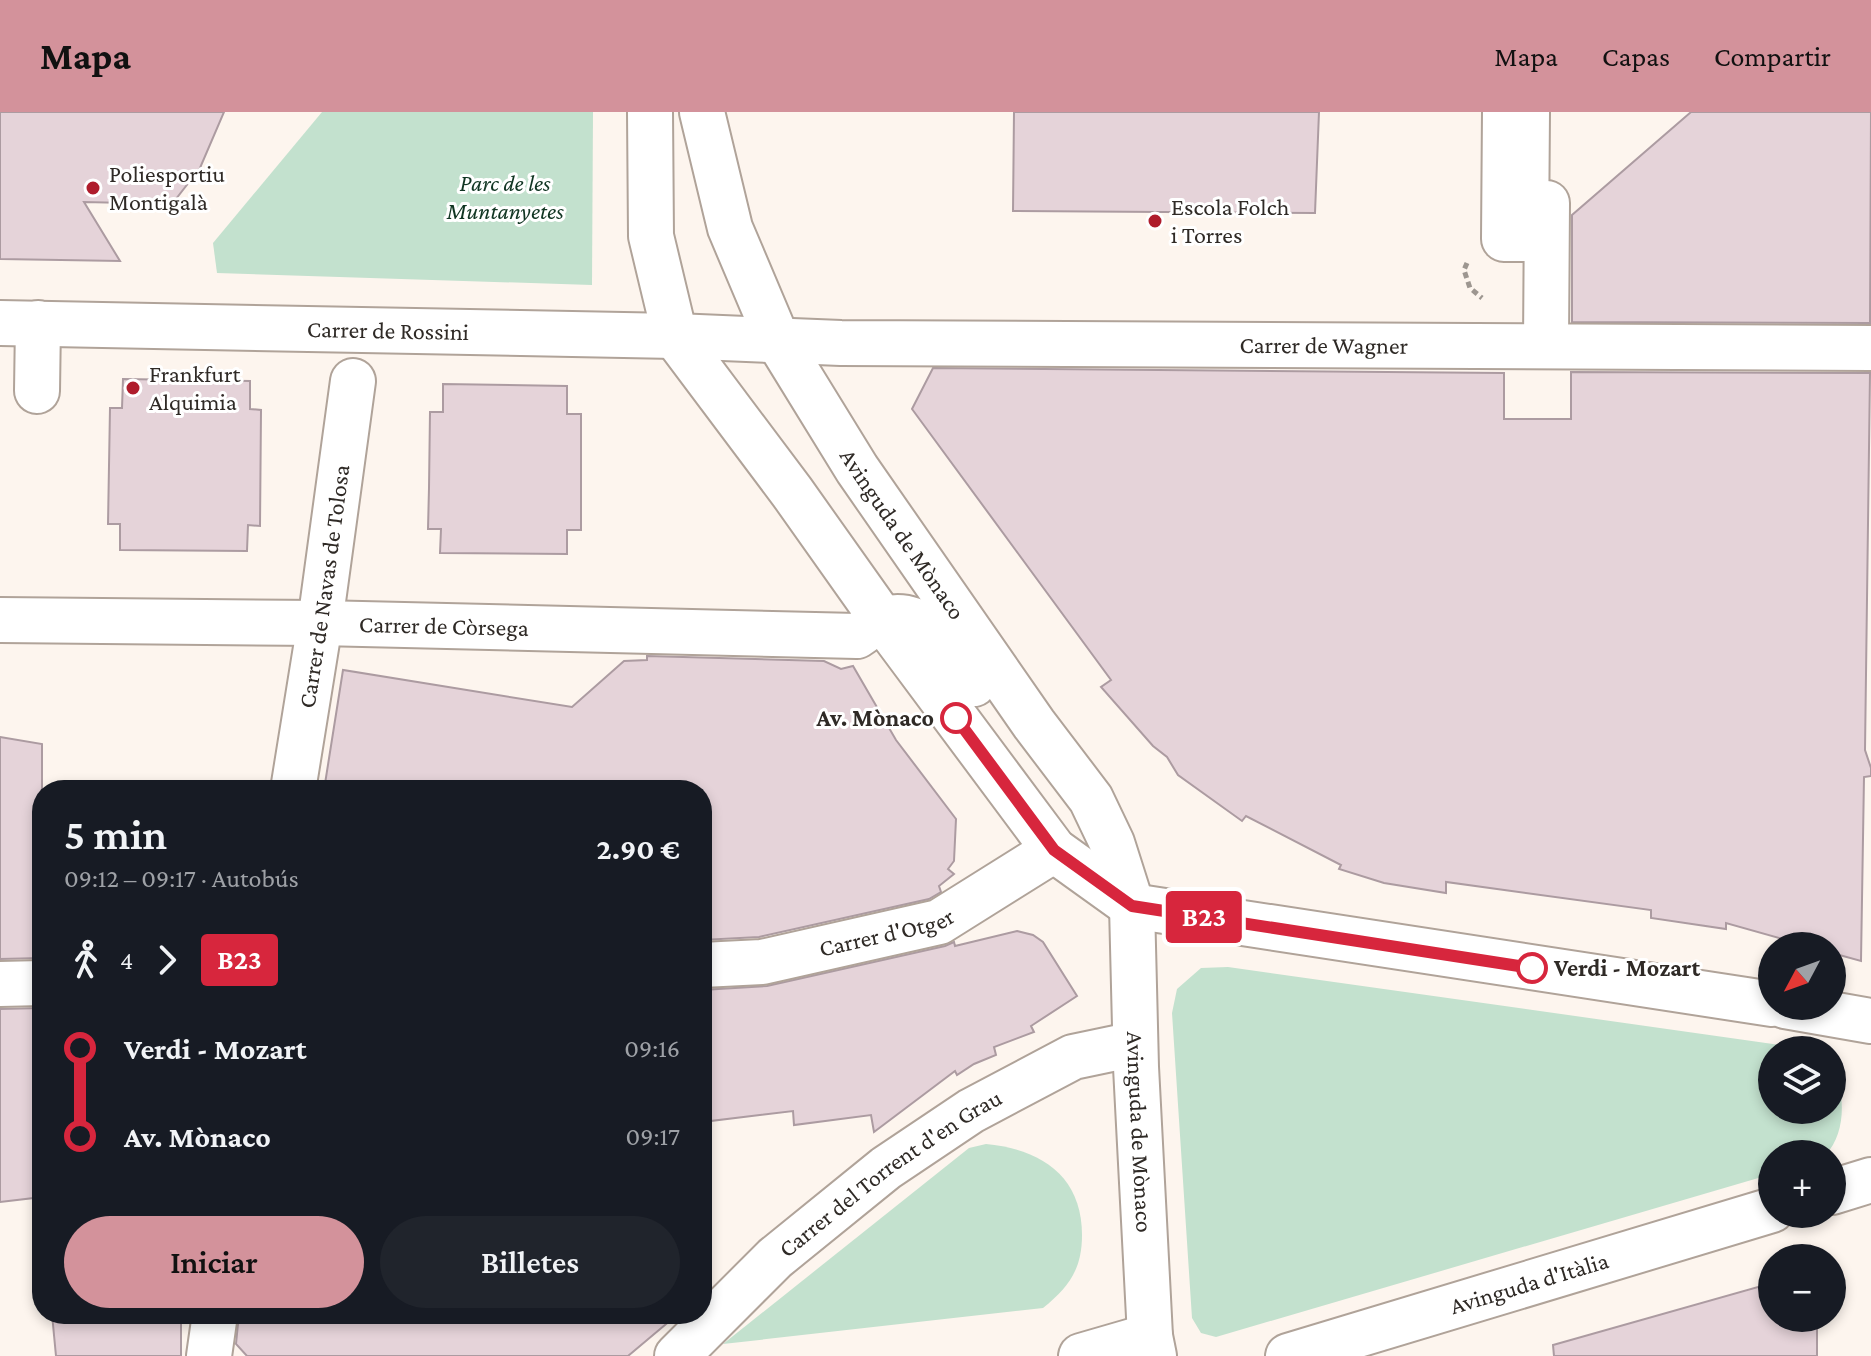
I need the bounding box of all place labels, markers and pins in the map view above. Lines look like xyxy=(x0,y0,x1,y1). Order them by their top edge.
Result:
place label: Poliesportiu Montigalà xyxy=(109,160,225,215)
marker: Poliesportiu Montigalà xyxy=(84,179,102,197)
place label: Escola Folch i Torres xyxy=(1171,193,1289,248)
marker: Escola Folch i Torres xyxy=(1146,212,1164,230)
place label: Frankfurt Alquimia xyxy=(149,360,242,415)
marker: Frankfurt Alquimia xyxy=(124,379,142,397)
marker: Av. Mònaco xyxy=(941,703,971,733)
place label: Av. Mònaco xyxy=(815,704,934,731)
marker: Verdi - Mozart xyxy=(1517,953,1547,983)
place label: Verdi - Mozart xyxy=(1553,954,1700,981)

